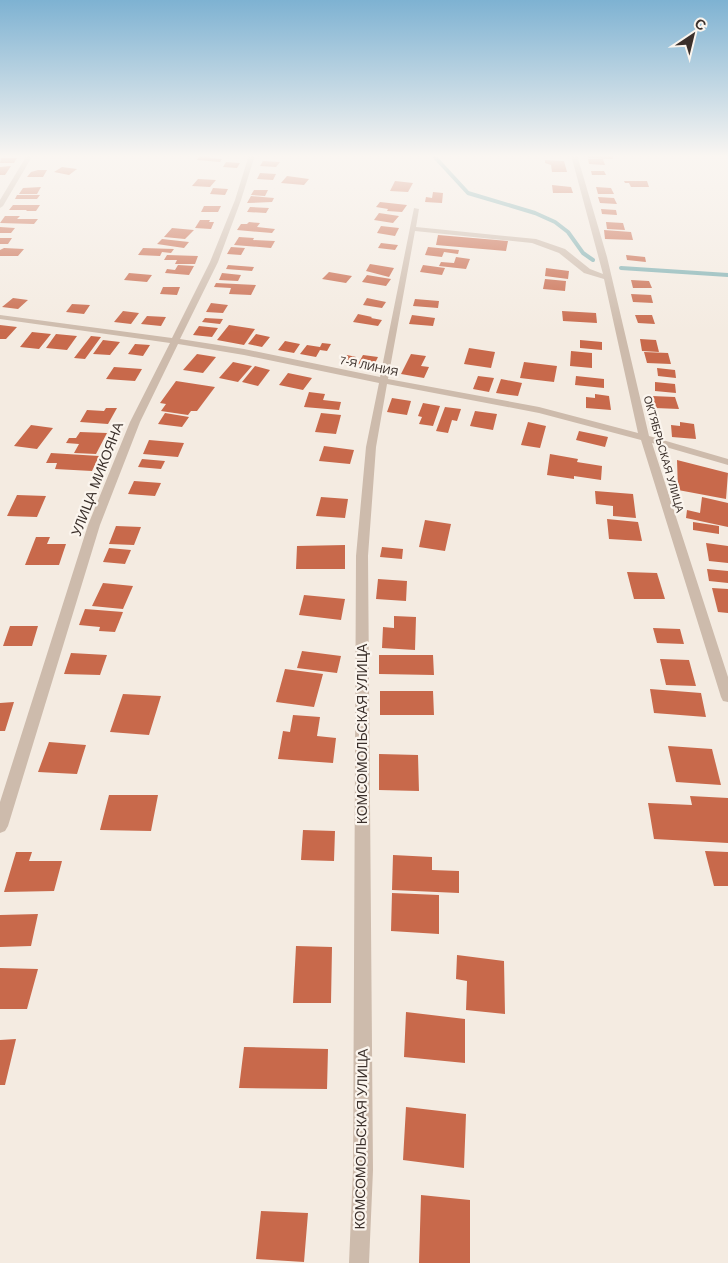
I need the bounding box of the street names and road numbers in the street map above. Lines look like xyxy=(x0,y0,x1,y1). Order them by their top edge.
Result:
street label: 7-Я ЛИНИЯ xyxy=(339,354,399,378)
street label: ОКТЯБРЬСКАЯ УЛИЦА xyxy=(642,394,687,514)
street label: УЛИЦА МИКОЯНА xyxy=(68,419,126,538)
street label: КОМСОМОЛЬСКАЯ УЛИЦА xyxy=(354,643,370,824)
street label: КОМСОМОЛЬСКАЯ УЛИЦА xyxy=(351,1048,371,1229)

